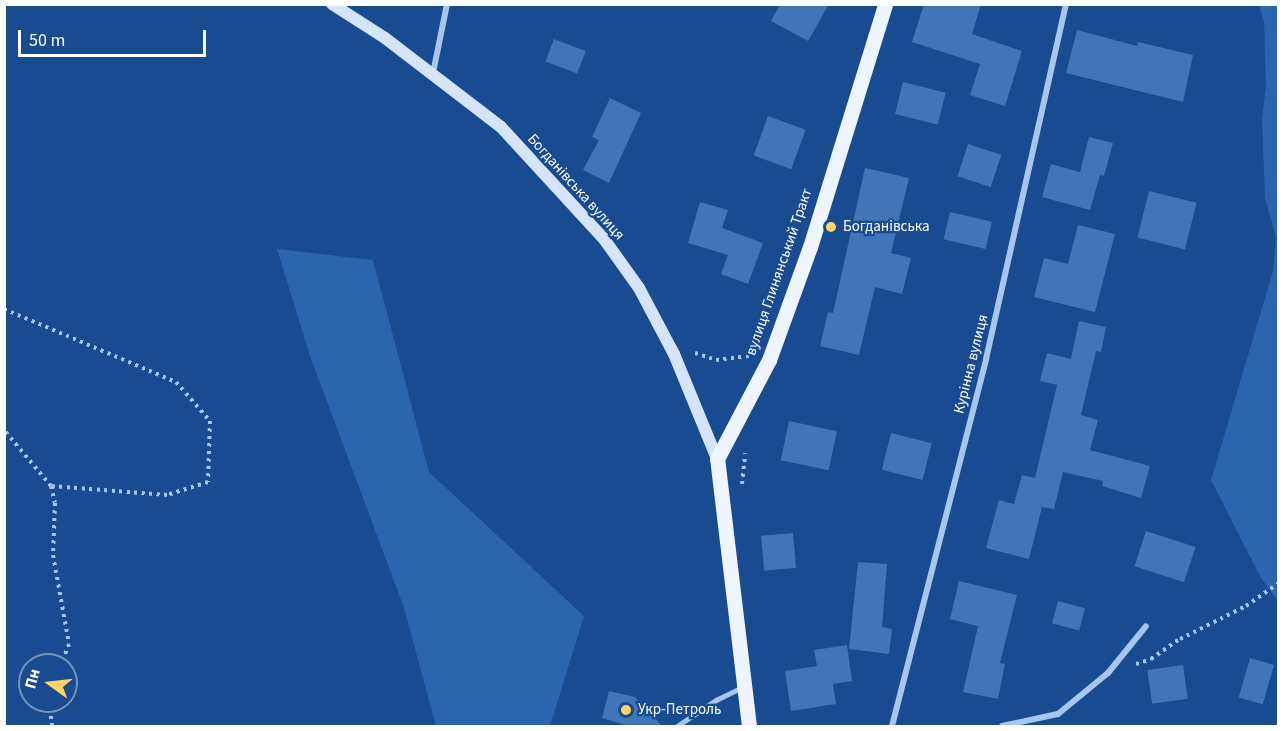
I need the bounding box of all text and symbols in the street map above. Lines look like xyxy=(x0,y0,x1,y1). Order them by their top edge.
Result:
scale bar xyxy=(21,18,208,56)
text: 50 m xyxy=(29,28,65,53)
street label: Богданівська вулиця xyxy=(524,130,628,244)
street label: вулиця Глинянський Тракт xyxy=(742,186,816,358)
place label: Богданівська xyxy=(843,218,930,236)
marker: Богданівська xyxy=(824,220,838,234)
street label: Курінна вулиця xyxy=(950,312,992,416)
north arrow xyxy=(18,653,78,713)
text: Пн xyxy=(19,666,46,691)
place label: Укр-Петроль xyxy=(638,701,721,719)
marker: Укр-Петроль xyxy=(619,703,633,717)

